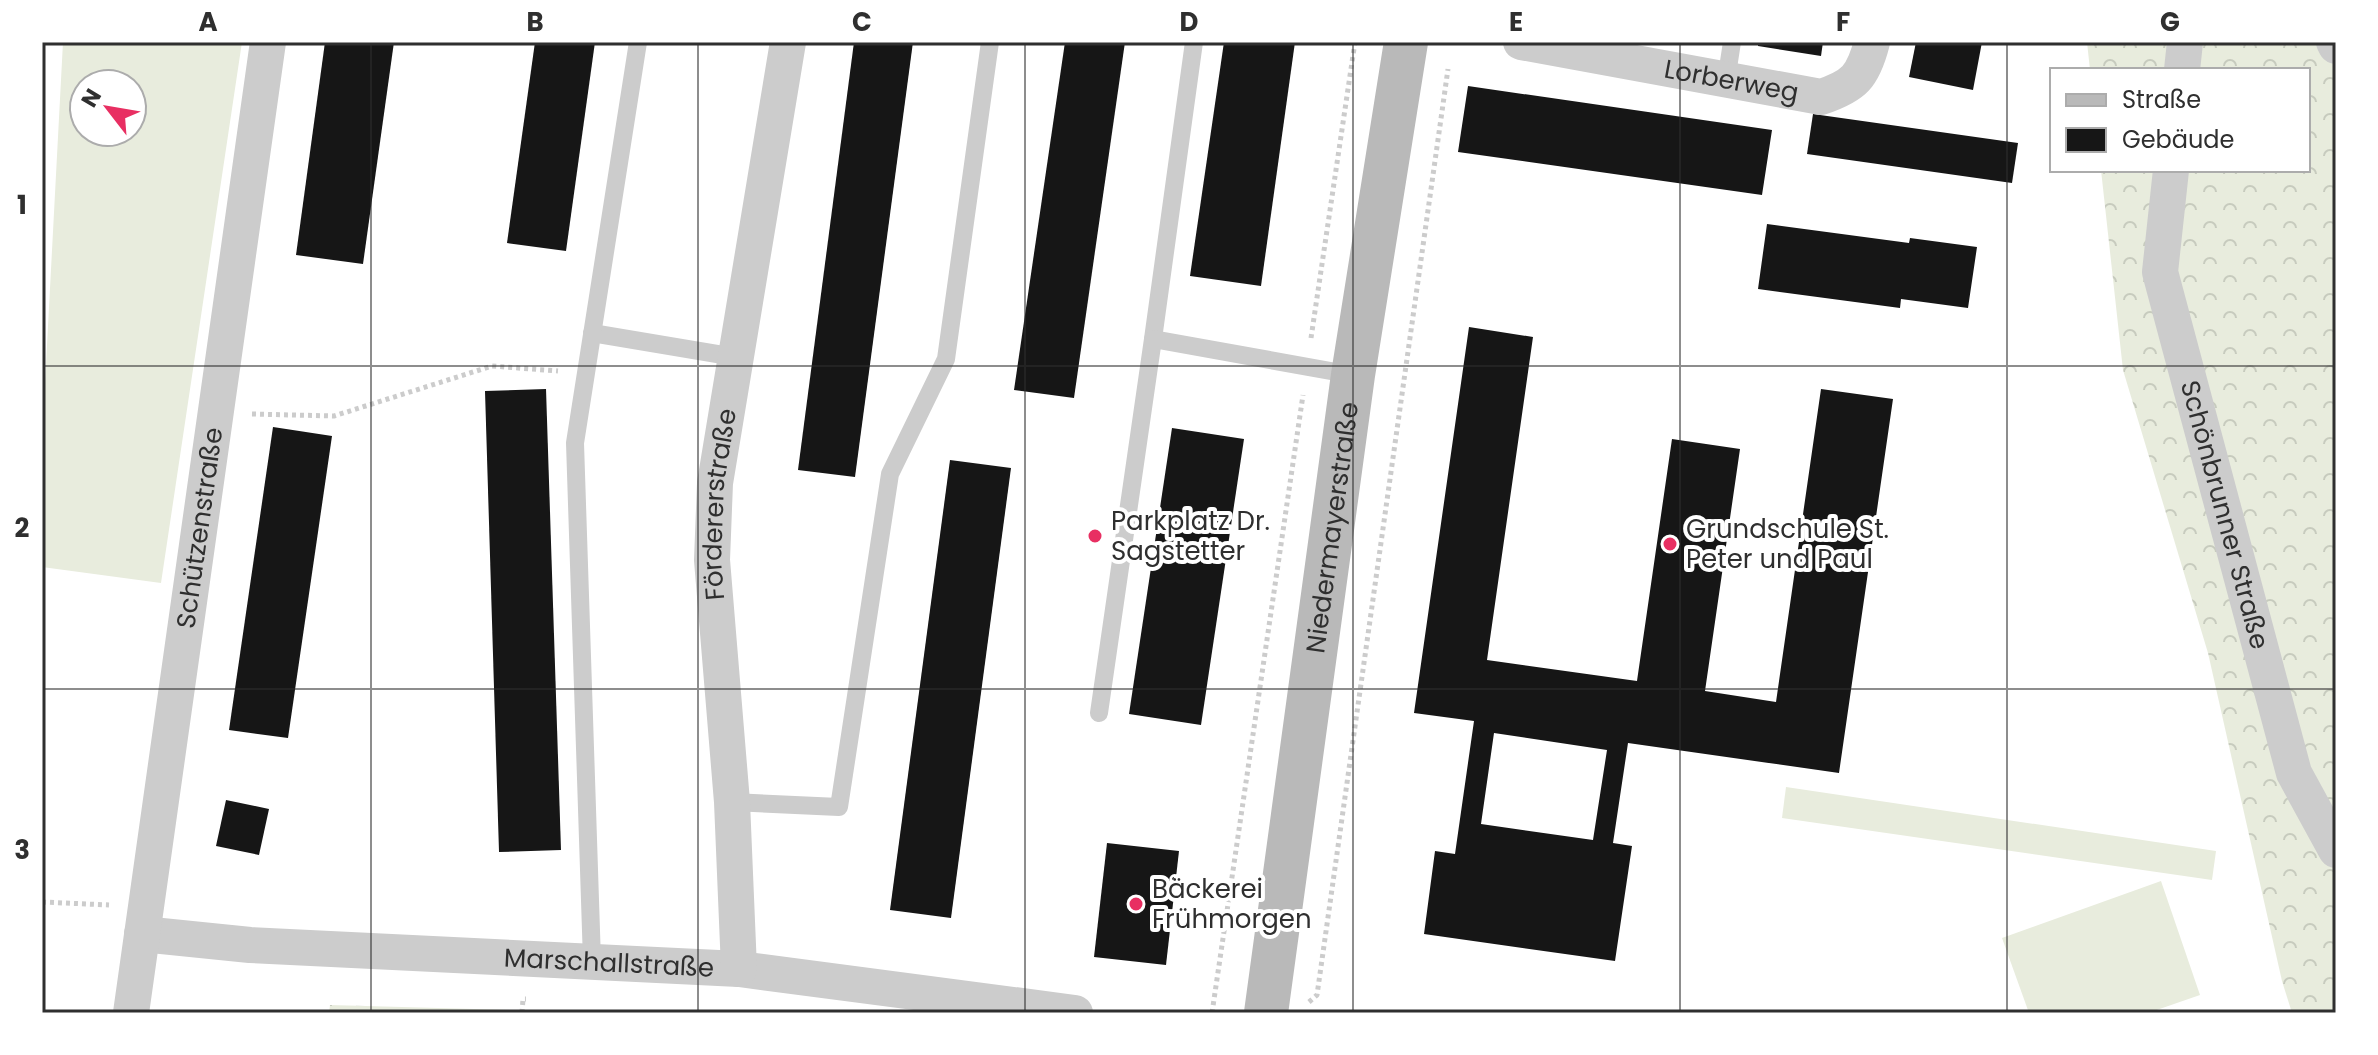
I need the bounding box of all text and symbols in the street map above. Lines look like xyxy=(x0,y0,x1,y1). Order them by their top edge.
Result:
text: A xyxy=(198,4,218,40)
text: B xyxy=(526,4,544,40)
text: C xyxy=(852,4,872,40)
text: D xyxy=(1180,4,1199,40)
text: E xyxy=(1509,4,1523,40)
text: F xyxy=(1836,4,1850,40)
text: G xyxy=(2160,4,2180,40)
street label: Lorberweg xyxy=(1661,51,1802,111)
north arrow xyxy=(68,68,148,148)
legend xyxy=(2050,68,2310,172)
text: N xyxy=(74,83,109,113)
text: Straße xyxy=(2122,83,2201,116)
text: Gebäude xyxy=(2122,123,2234,156)
text: 1 xyxy=(17,187,27,223)
street label: Schönbrunner Straße xyxy=(2172,377,2278,653)
street label: Niedermayerstraße xyxy=(1297,400,1367,655)
street label: Fördererstraße xyxy=(694,406,745,602)
street label: Schützenstraße xyxy=(167,425,231,631)
place label: Parkplatz Dr. Sagstetter xyxy=(1111,503,1270,569)
text: 2 xyxy=(15,510,30,546)
place label: Grundschule St. Peter und Paul xyxy=(1686,511,1889,577)
marker: Parkplatz Dr. Sagstetter xyxy=(1086,527,1104,545)
marker: Grundschule St. Peter und Paul xyxy=(1661,535,1679,553)
text: 3 xyxy=(14,832,30,868)
place label: Bäckerei Frühmorgen xyxy=(1152,871,1312,937)
marker: Bäckerei Frühmorgen xyxy=(1127,895,1145,913)
street label: Marschallstraße xyxy=(503,939,715,986)

